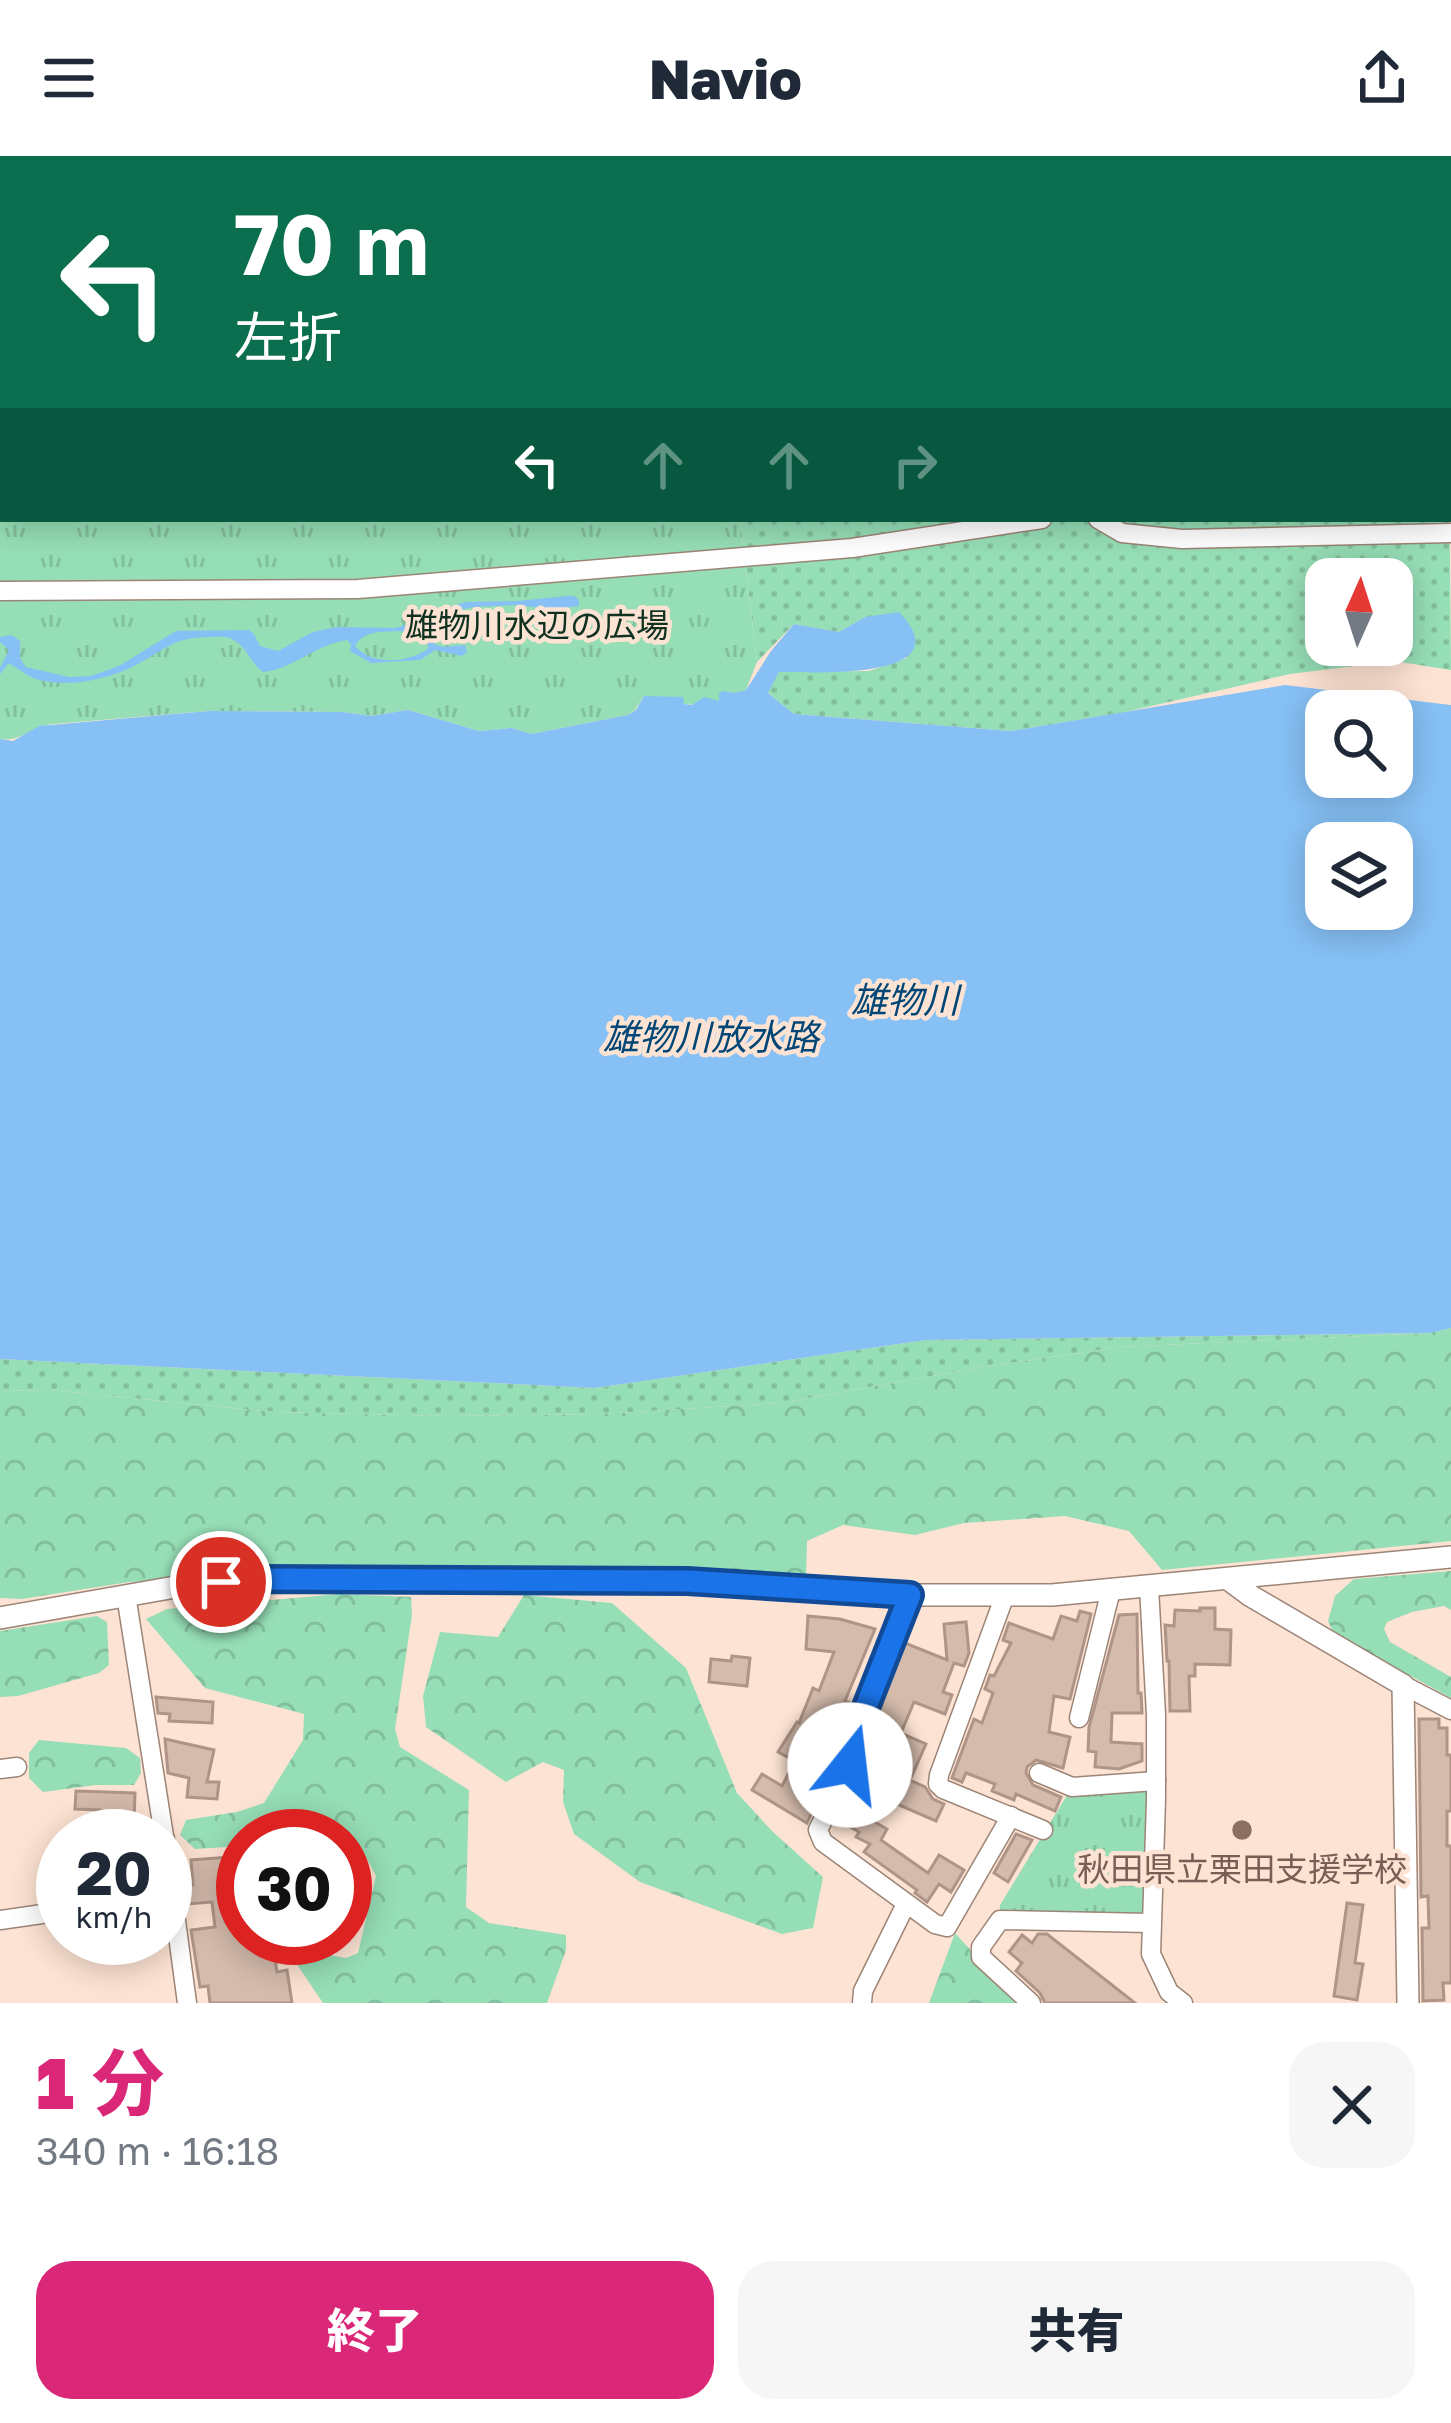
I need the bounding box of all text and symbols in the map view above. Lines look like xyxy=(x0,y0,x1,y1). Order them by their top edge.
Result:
icon: menu xyxy=(36,45,102,111)
icon: share xyxy=(1349,45,1415,111)
text: Navio xyxy=(649,46,802,111)
text: 70 m xyxy=(234,193,429,293)
icon: left xyxy=(36,204,192,360)
text: 左折 xyxy=(234,304,342,369)
icon: left xyxy=(504,432,570,498)
icon: ahead xyxy=(630,432,696,498)
icon: ahead xyxy=(756,432,822,498)
icon: right xyxy=(882,432,948,498)
north arrow xyxy=(1305,558,1413,666)
map controls xyxy=(1305,558,1413,930)
park label: 雄物川水辺の広場 xyxy=(405,605,669,644)
button: search xyxy=(1305,690,1413,798)
button: layers xyxy=(1305,822,1413,930)
water label: 雄物川 xyxy=(851,978,963,1021)
water label: 雄物川放水路 xyxy=(603,1015,822,1058)
pin xyxy=(170,1531,272,1633)
icon: arrive xyxy=(188,1549,254,1615)
position arrow xyxy=(787,1702,913,1828)
speed limit sign: 30 xyxy=(216,1809,372,1965)
marker: 秋田県立栗田支援学校 xyxy=(1229,1817,1255,1843)
text: 20 xyxy=(76,1836,152,1908)
place label: 秋田県立栗田支援学校 xyxy=(1077,1849,1407,1888)
text: km/h xyxy=(76,1899,152,1935)
text: 1 分 xyxy=(36,2038,164,2125)
button: close xyxy=(1289,2042,1415,2168)
text: 340 m · 16:18 xyxy=(36,2127,279,2174)
button: 終了 xyxy=(36,2261,714,2399)
button: 共有 xyxy=(738,2261,1415,2399)

